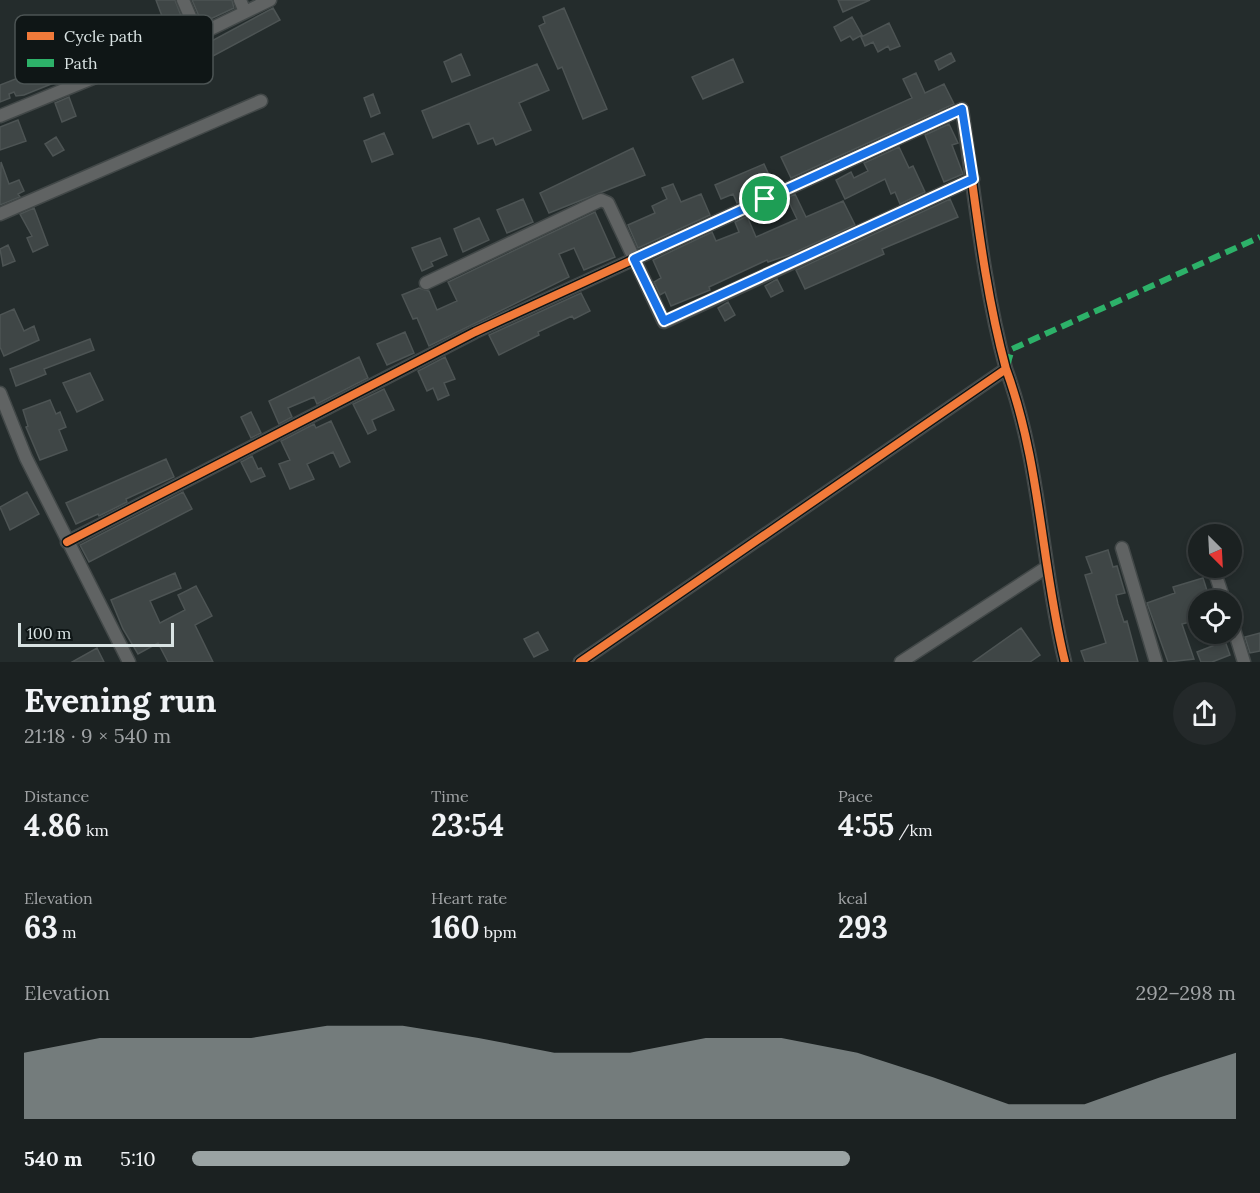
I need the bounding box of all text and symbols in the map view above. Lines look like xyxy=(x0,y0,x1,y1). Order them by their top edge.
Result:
legend xyxy=(15,15,213,84)
text: Cycle path xyxy=(64,26,143,46)
text: Path xyxy=(64,53,98,73)
pin xyxy=(739,173,790,224)
icon: arrive xyxy=(748,182,781,215)
north arrow xyxy=(1188,524,1242,578)
map controls xyxy=(1188,524,1242,644)
button: locate xyxy=(1188,590,1242,644)
scale bar xyxy=(18,620,174,648)
text: 100 m xyxy=(27,623,71,643)
text: Evening run xyxy=(24,679,216,721)
button: share xyxy=(1173,682,1236,745)
text: 21:18 · 9 × 540 m xyxy=(24,723,171,748)
text: Distance xyxy=(24,786,89,806)
text: Time xyxy=(431,786,469,806)
text: Pace xyxy=(838,786,873,806)
text: 4.86 xyxy=(24,806,82,844)
text: 23:54 xyxy=(431,806,504,844)
text: 4:55 xyxy=(838,806,894,844)
text: km xyxy=(82,820,109,840)
text: /km xyxy=(894,820,932,840)
text: Elevation xyxy=(24,888,93,908)
text: Heart rate xyxy=(431,888,507,908)
text: kcal xyxy=(838,888,868,908)
text: 63 xyxy=(24,908,58,946)
text: 160 xyxy=(431,908,480,946)
text: 293 xyxy=(838,908,888,946)
text: m xyxy=(58,922,77,942)
text: bpm xyxy=(480,922,517,942)
text: Elevation xyxy=(24,980,110,1005)
text: 292–298 m xyxy=(1135,980,1236,1005)
text: 540 m xyxy=(24,1146,82,1171)
text: 5:10 xyxy=(120,1146,156,1171)

